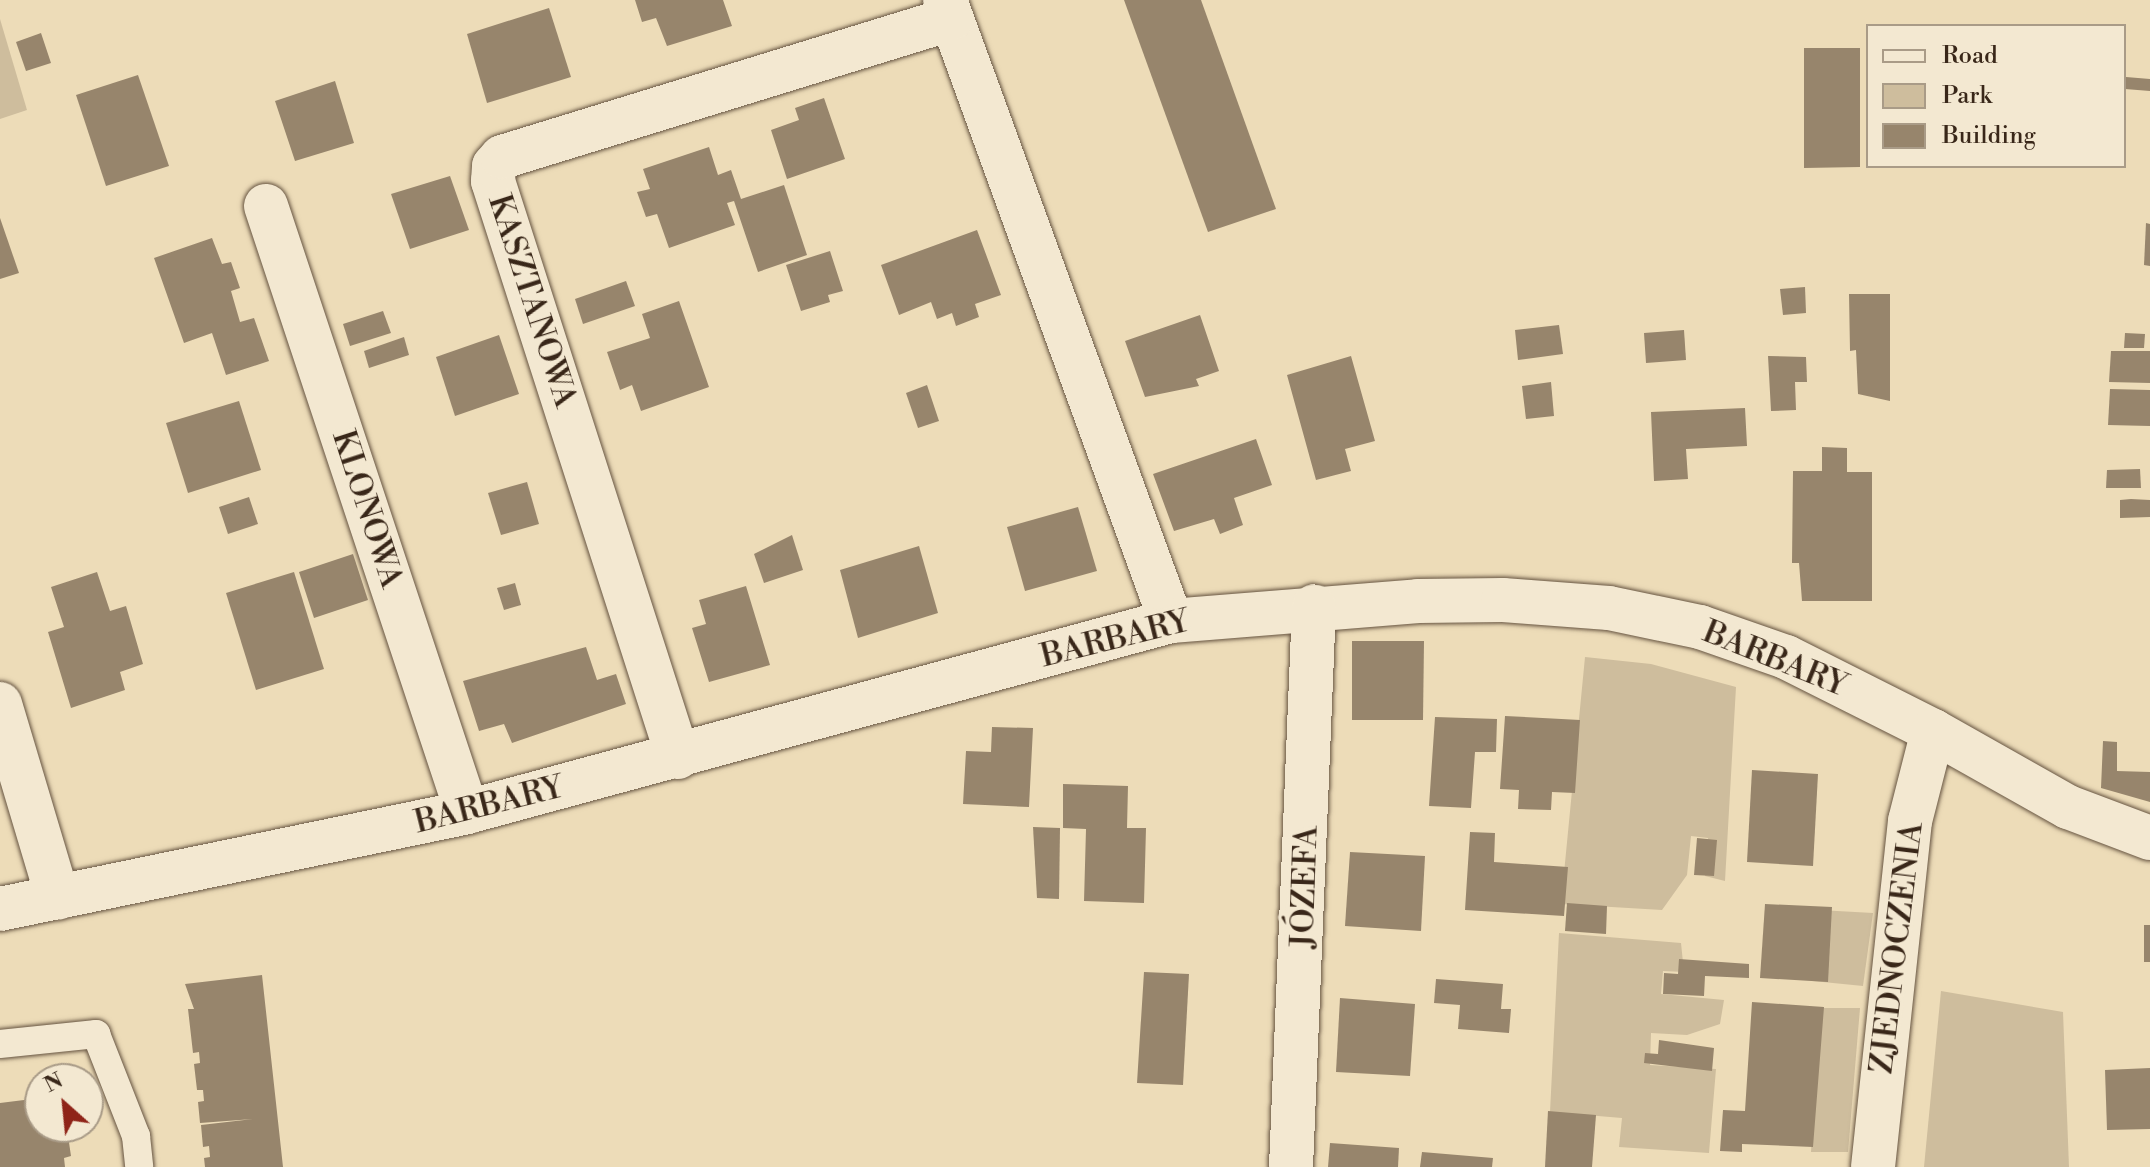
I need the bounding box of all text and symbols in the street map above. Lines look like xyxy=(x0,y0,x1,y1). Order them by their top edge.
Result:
legend xyxy=(1866,24,2126,168)
text: Road xyxy=(1942,41,1998,71)
text: Park xyxy=(1942,81,1992,111)
text: Building xyxy=(1942,121,2036,151)
street label: KASZTANOWA xyxy=(479,190,585,412)
street label: KLONOWA xyxy=(323,425,411,593)
street label: BARBARY xyxy=(1037,602,1193,676)
street label: BARBARY xyxy=(1697,613,1853,705)
street label: BARBARY xyxy=(411,768,567,842)
street label: ZJEDNOCZENIA xyxy=(1863,820,1931,1076)
street label: JÓZEFA xyxy=(1284,825,1326,949)
north arrow xyxy=(24,1063,104,1143)
text: N xyxy=(40,1067,68,1099)

